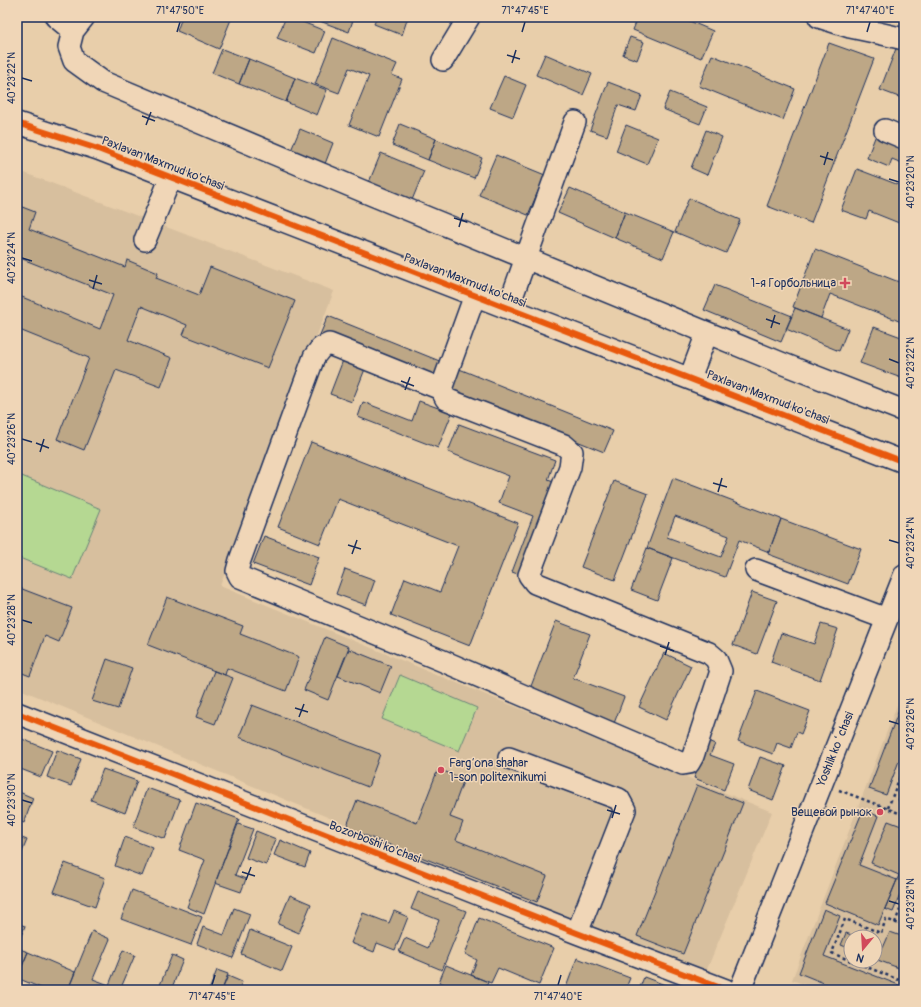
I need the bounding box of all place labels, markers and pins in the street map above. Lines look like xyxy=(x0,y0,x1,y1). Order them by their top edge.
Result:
place label: 1-я Горбольница xyxy=(750,276,836,291)
marker: 1-я Горбольница xyxy=(839,277,851,289)
place label: Farg‘ona shahar 1-son politexnikumi xyxy=(449,756,546,785)
marker: Farg‘ona shahar 1-son politexnikumi xyxy=(436,765,446,775)
place label: Вещевой рынок xyxy=(791,805,872,820)
marker: Вещевой рынок xyxy=(875,807,885,817)

